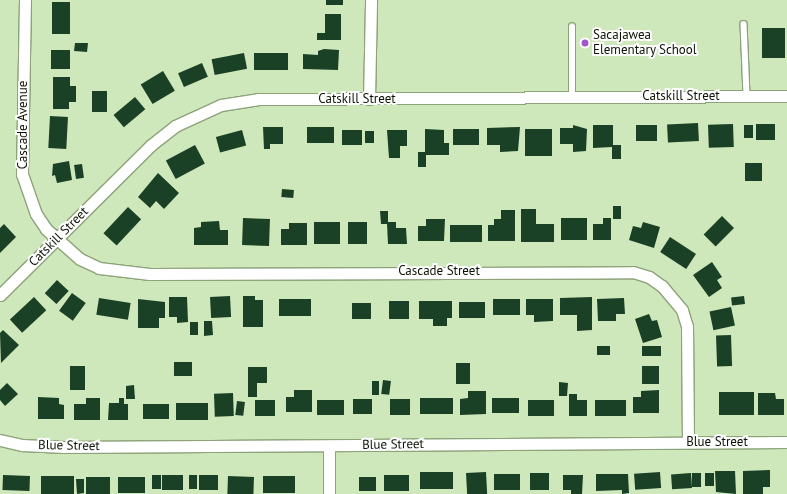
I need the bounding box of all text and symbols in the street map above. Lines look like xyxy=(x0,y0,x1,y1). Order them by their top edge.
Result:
place label: Sacajawea Elementary School xyxy=(593,28,697,59)
marker: Sacajawea Elementary School xyxy=(580,38,590,48)
street label: Cascade Avenue xyxy=(15,80,31,170)
street label: Catskill Street xyxy=(642,88,720,104)
street label: Catskill Street xyxy=(318,91,396,107)
street label: Catskill Street xyxy=(26,204,92,270)
street label: Cascade Street xyxy=(398,263,480,279)
street label: Blue Street xyxy=(686,434,748,450)
street label: Blue Street xyxy=(362,437,424,453)
street label: Blue Street xyxy=(38,438,100,454)

